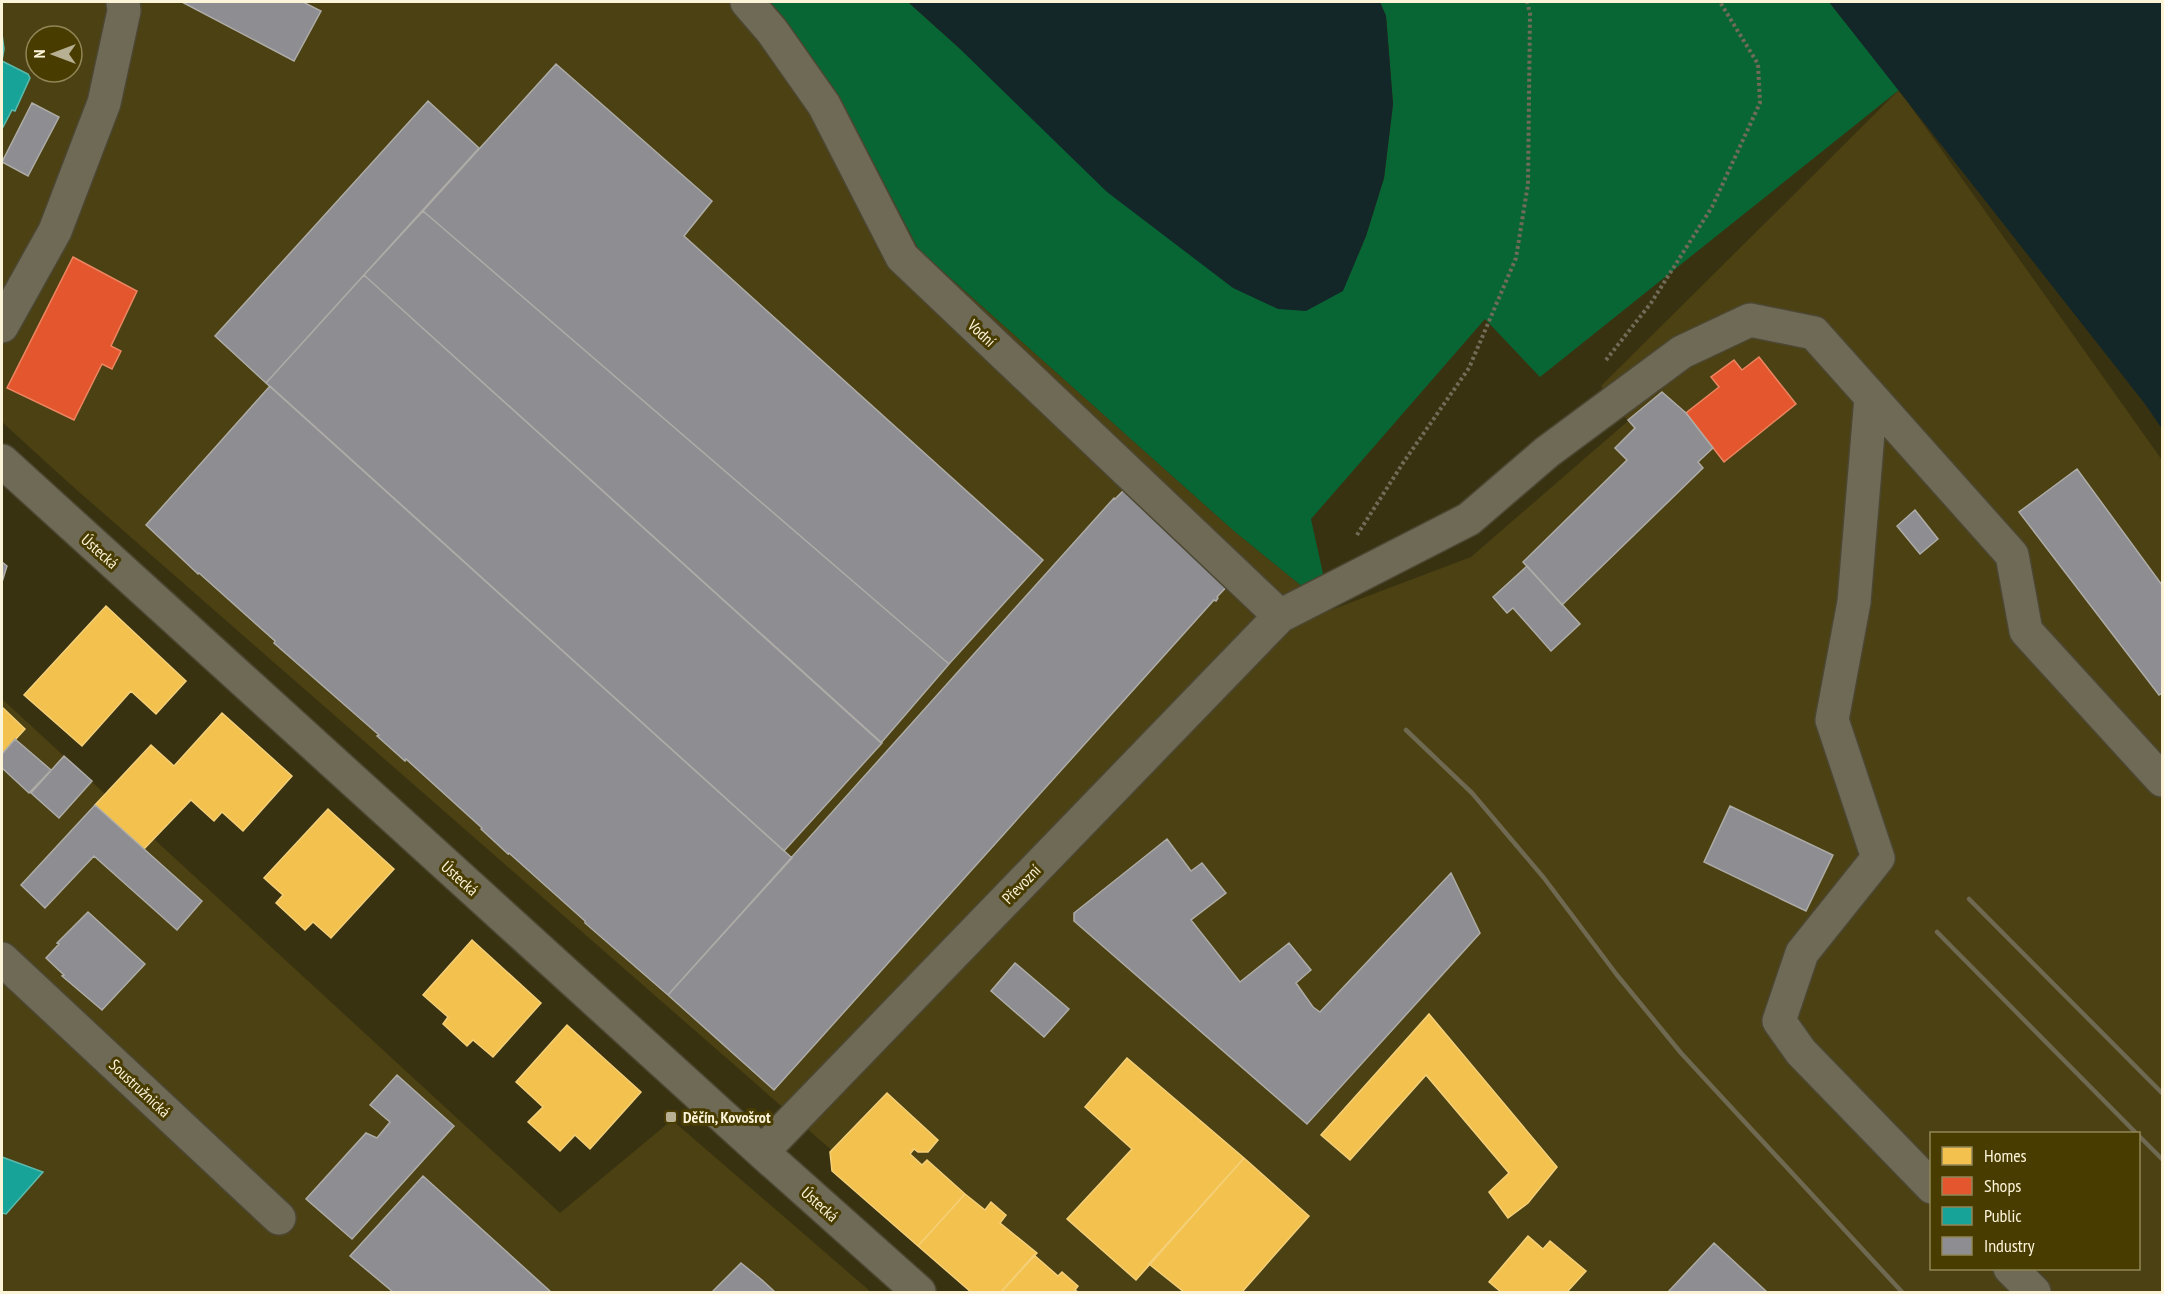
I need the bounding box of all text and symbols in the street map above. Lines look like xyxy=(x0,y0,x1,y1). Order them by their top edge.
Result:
north arrow xyxy=(24,24,84,84)
text: N xyxy=(29,50,49,58)
street label: Vodní xyxy=(963,314,1001,351)
street label: Ústecká xyxy=(77,529,123,573)
street label: Ústecká xyxy=(437,856,483,900)
street label: Převozní xyxy=(997,860,1045,908)
street label: Soustružnická xyxy=(105,1055,175,1121)
place label: Děčín, Kovošrot xyxy=(683,1107,771,1127)
marker: Děčín, Kovošrot xyxy=(664,1110,678,1124)
legend xyxy=(1930,1132,2140,1270)
text: Homes xyxy=(1984,1144,2027,1167)
text: Shops xyxy=(1984,1174,2021,1197)
street label: Ústecká xyxy=(797,1182,843,1226)
text: Public xyxy=(1984,1204,2022,1227)
text: Industry xyxy=(1984,1234,2035,1257)

